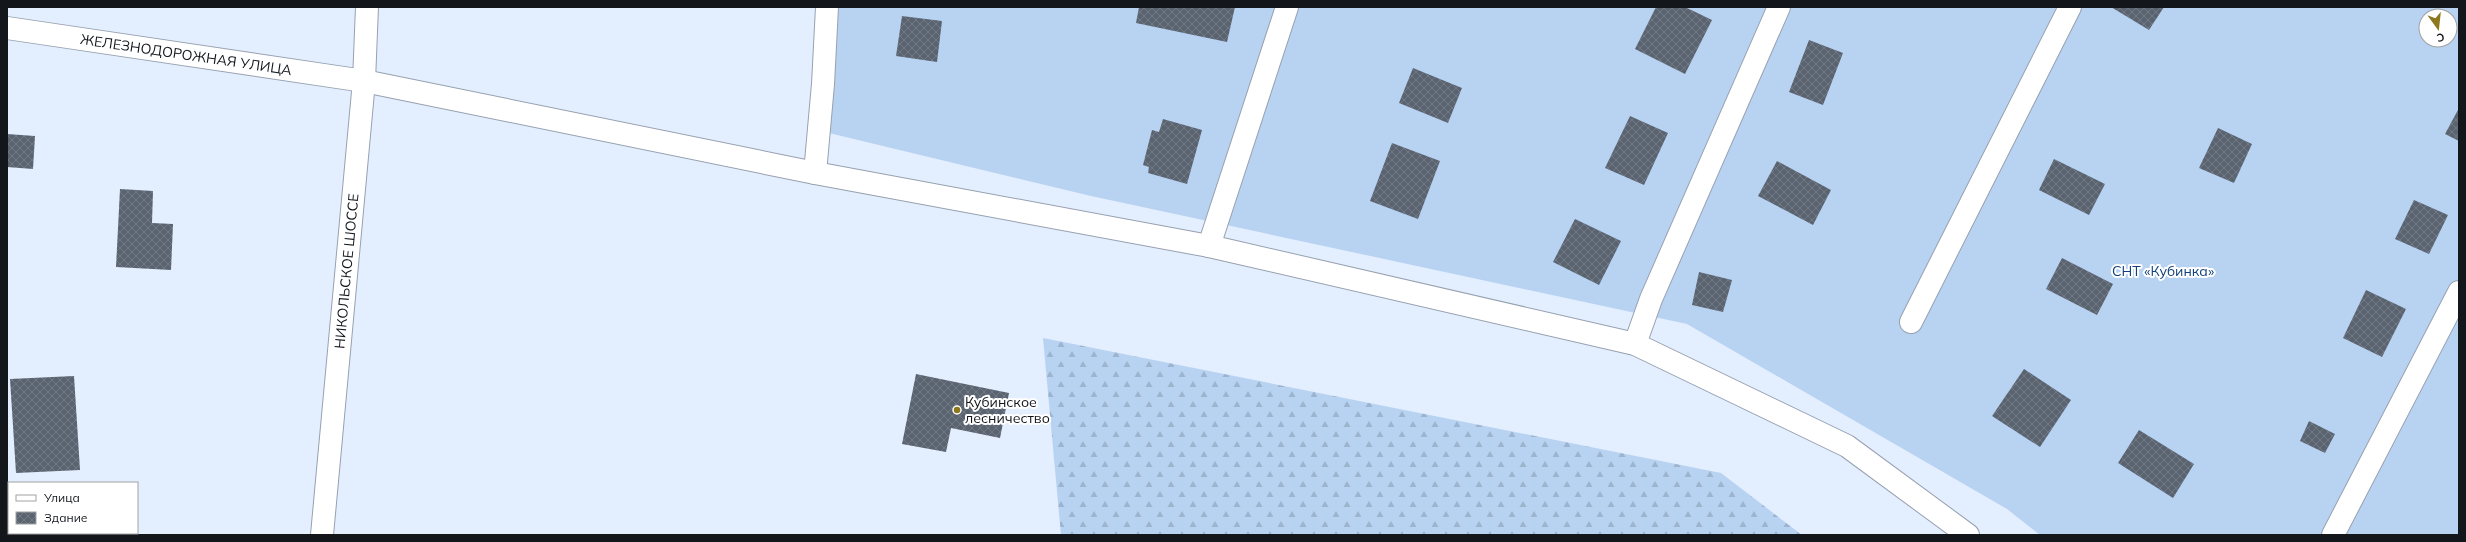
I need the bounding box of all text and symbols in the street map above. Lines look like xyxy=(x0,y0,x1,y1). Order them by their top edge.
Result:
north arrow xyxy=(2418,8,2458,48)
street label: ЖЕЛЕЗНОДОРОЖНАЯ УЛИЦА xyxy=(79,30,294,79)
text: С xyxy=(2435,30,2446,46)
street label: НИКОЛЬСКОЕ ШОССЕ xyxy=(330,193,363,350)
park label: СНТ «Кубинка» xyxy=(2112,262,2214,280)
place label: Кубинское лесничество xyxy=(965,393,1050,427)
marker: Кубинское лесничество xyxy=(952,405,962,415)
legend xyxy=(8,482,138,534)
text: Улица xyxy=(43,490,80,505)
text: Здание xyxy=(44,510,88,525)

